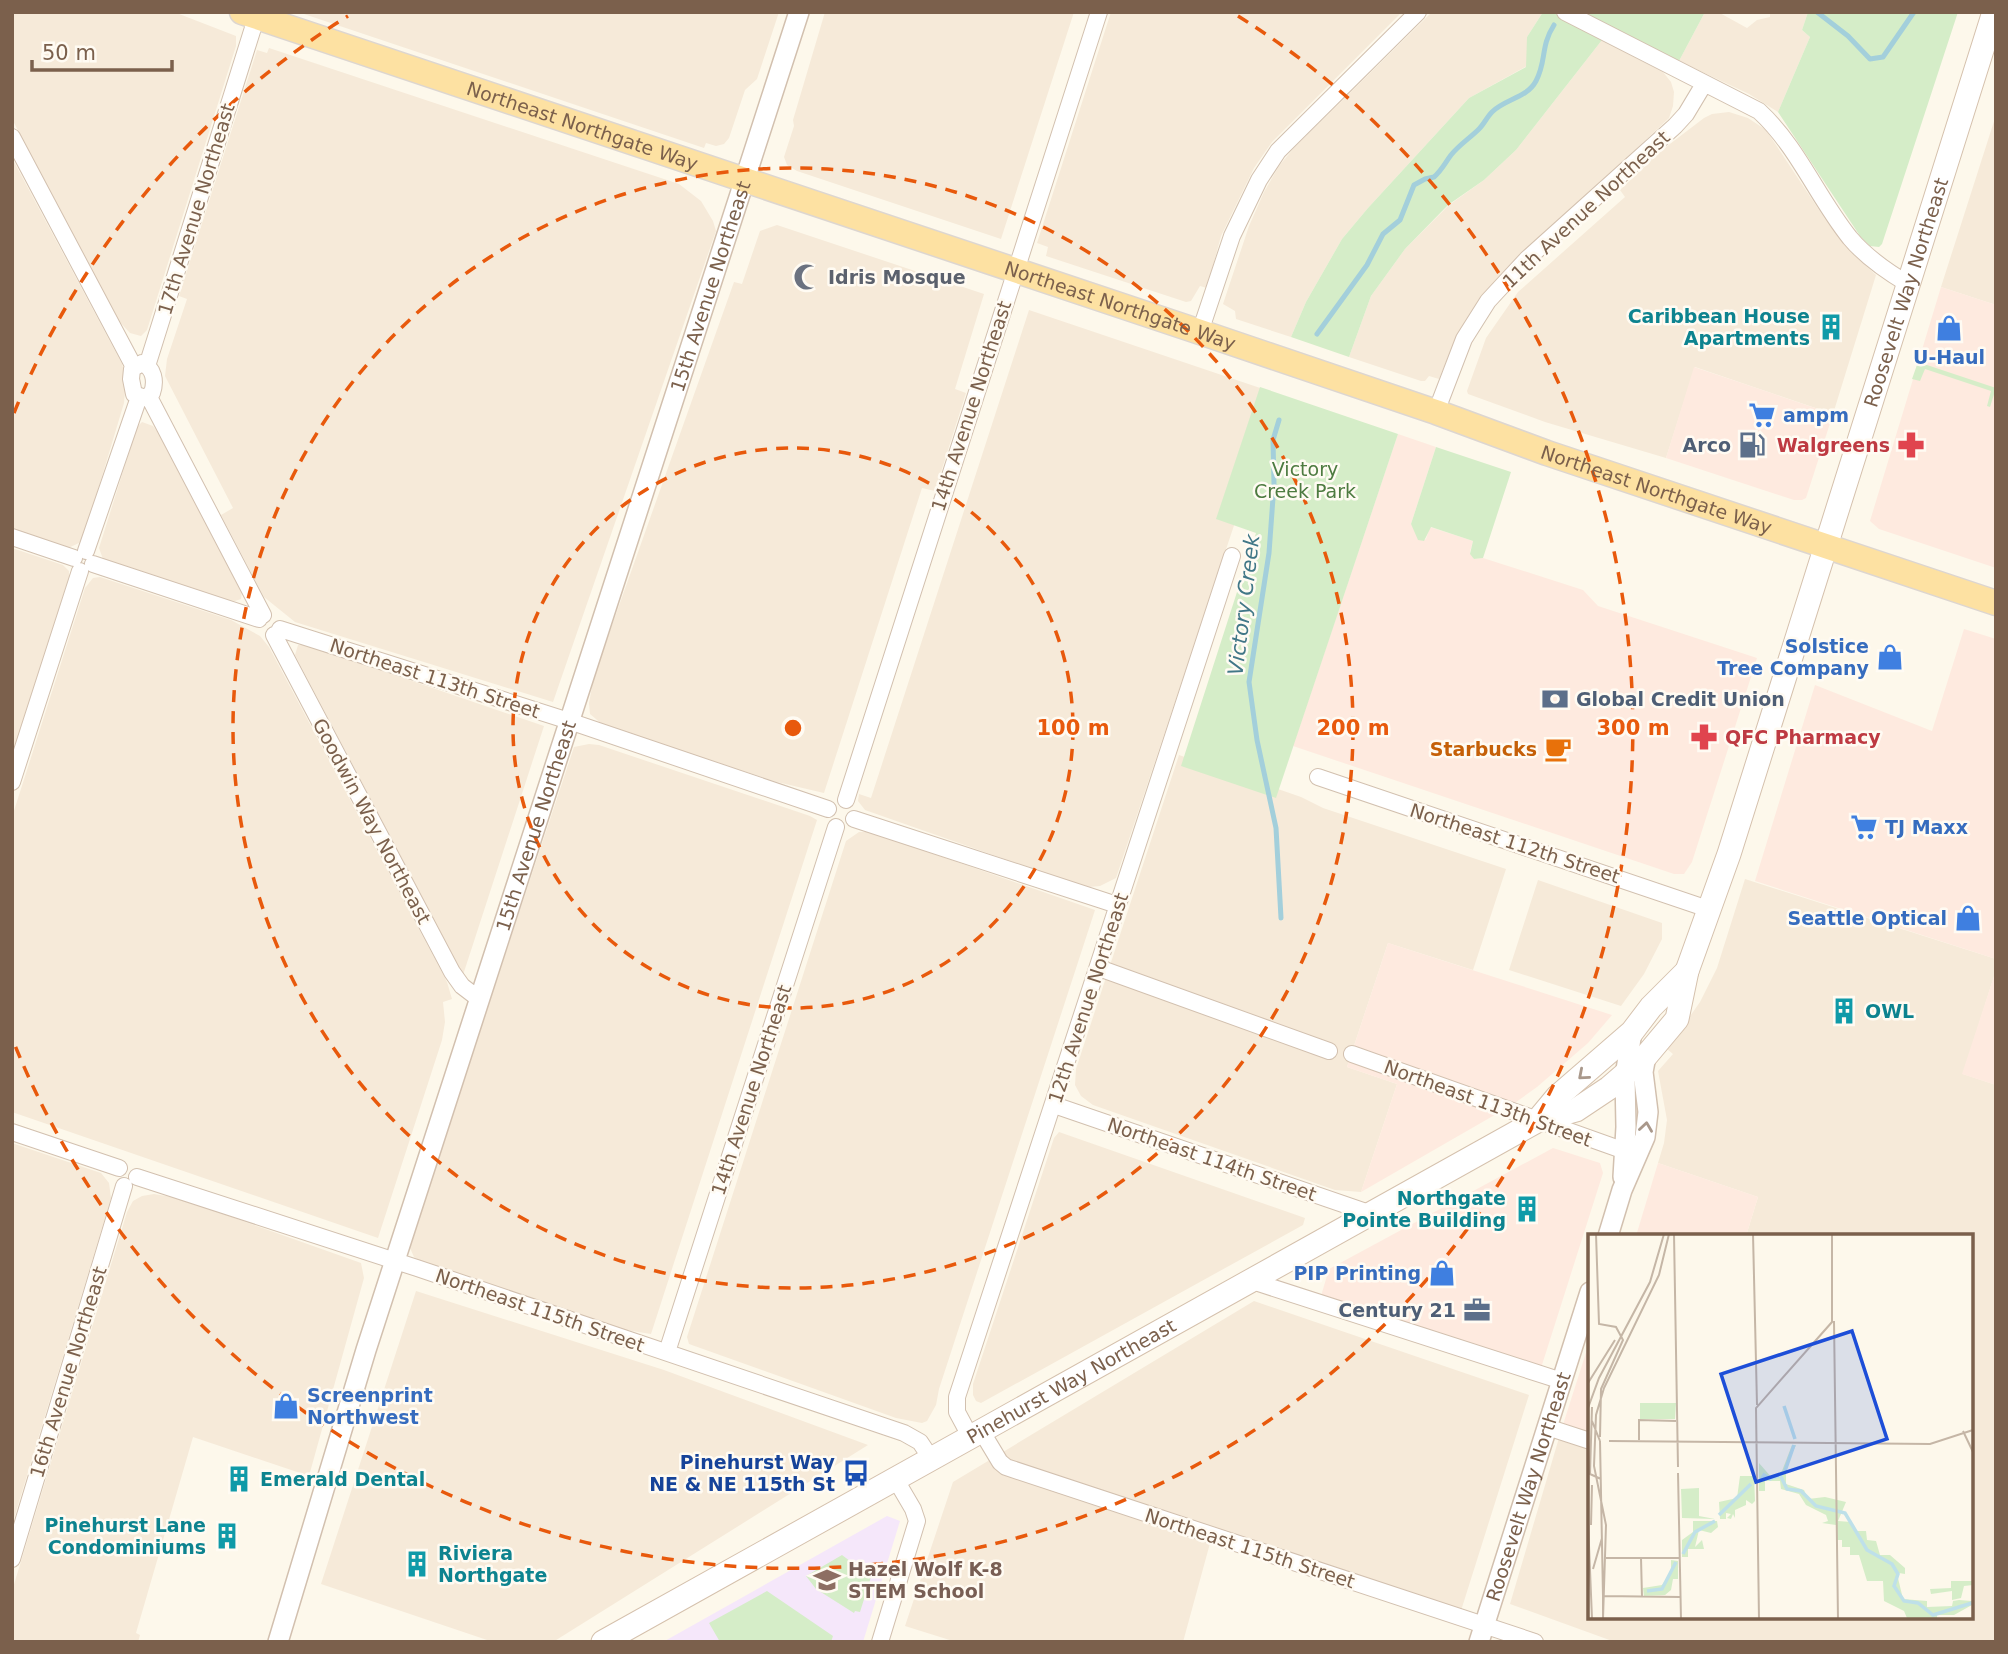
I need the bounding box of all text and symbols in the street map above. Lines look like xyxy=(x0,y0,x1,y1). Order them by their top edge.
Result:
scale bar xyxy=(32,28,172,72)
text: 50 m xyxy=(42,41,96,65)
street label: Northeast Northgate Way xyxy=(464,77,701,175)
street label: 17th Avenue Northeast xyxy=(153,101,239,317)
street label: 11th Avenue Northeast xyxy=(1498,126,1674,292)
street label: Roosevelt Way Northeast xyxy=(1859,175,1952,410)
street label: 15th Avenue Northeast xyxy=(666,178,755,394)
street label: Northeast Northgate Way xyxy=(1002,257,1239,354)
mosque icon: Idris Mosque xyxy=(792,262,822,292)
place label: Idris Mosque xyxy=(828,266,966,288)
street label: 14th Avenue Northeast xyxy=(927,298,1015,514)
place label: Caribbean House Apartments xyxy=(1628,305,1810,349)
building icon: Caribbean House Apartments xyxy=(1816,312,1846,342)
shop icon: U-Haul xyxy=(1934,313,1964,343)
place label: U-Haul xyxy=(1913,346,1985,368)
supermarket icon: ampm xyxy=(1747,400,1777,430)
place label: ampm xyxy=(1783,404,1849,426)
fuel station icon: Arco xyxy=(1737,430,1767,460)
pharmacy icon: Walgreens xyxy=(1896,430,1926,460)
place label: Arco xyxy=(1683,434,1731,456)
place label: Walgreens xyxy=(1777,434,1890,456)
street label: Northeast Northgate Way xyxy=(1538,441,1775,538)
park label: Victory Creek Park xyxy=(1254,458,1356,502)
water label: Victory Creek xyxy=(1223,532,1265,677)
street label: Northeast 113th Street xyxy=(327,634,543,722)
place label: Solstice Tree Company xyxy=(1717,635,1870,679)
shop icon: Solstice Tree Company xyxy=(1875,642,1905,672)
bank icon: Global Credit Union xyxy=(1540,684,1570,714)
place label: Global Credit Union xyxy=(1576,688,1785,710)
street label: Goodwin Way Northeast xyxy=(308,715,436,927)
centre of rings xyxy=(781,716,805,740)
text: 100 m xyxy=(1036,716,1110,740)
text: 200 m xyxy=(1316,716,1390,740)
text: 300 m xyxy=(1596,716,1670,740)
street label: 15th Avenue Northeast xyxy=(491,718,580,934)
pharmacy icon: QFC Pharmacy xyxy=(1689,722,1719,752)
place label: QFC Pharmacy xyxy=(1725,726,1881,748)
cafe icon: Starbucks xyxy=(1543,734,1573,764)
place label: Starbucks xyxy=(1430,738,1537,760)
street label: Northeast 112th Street xyxy=(1407,799,1623,887)
supermarket icon: TJ Maxx xyxy=(1849,812,1879,842)
place label: TJ Maxx xyxy=(1885,816,1968,838)
street label: 12th Avenue Northeast xyxy=(1044,890,1132,1106)
shop icon: Seattle Optical xyxy=(1953,903,1983,933)
place label: Seattle Optical xyxy=(1787,907,1947,929)
street label: 14th Avenue Northeast xyxy=(707,982,795,1198)
building icon: OWL xyxy=(1829,996,1859,1026)
place label: OWL xyxy=(1865,1000,1914,1022)
street label: Northeast 113th Street xyxy=(1381,1055,1595,1151)
one-way arrow xyxy=(1578,1067,1591,1079)
street label: Northeast 114th Street xyxy=(1105,1113,1319,1205)
one-way arrow xyxy=(1639,1121,1654,1133)
place label: Northgate Pointe Building xyxy=(1342,1187,1506,1231)
building icon: Northgate Pointe Building xyxy=(1512,1194,1542,1224)
inset map xyxy=(1588,1234,1973,1619)
shop icon: PIP Printing xyxy=(1427,1258,1457,1288)
place label: PIP Printing xyxy=(1293,1262,1421,1284)
street label: 16th Avenue Northeast xyxy=(25,1264,111,1480)
street label: Northeast 115th Street xyxy=(433,1264,647,1356)
office icon: Century 21 xyxy=(1462,1295,1492,1325)
place label: Century 21 xyxy=(1338,1299,1456,1321)
street label: Pinehurst Way Northeast xyxy=(963,1314,1179,1448)
street label: Roosevelt Way Northeast xyxy=(1482,1369,1575,1604)
place label: Screenprint Northwest xyxy=(307,1384,433,1428)
shop icon: Screenprint Northwest xyxy=(271,1391,301,1421)
place label: Pinehurst Way NE & NE 115th St xyxy=(649,1451,836,1495)
bus stop icon: Pinehurst Way NE & NE 115th St xyxy=(841,1458,871,1488)
building icon: Emerald Dental xyxy=(224,1464,254,1494)
place label: Emerald Dental xyxy=(260,1468,425,1490)
street label: Northeast 115th Street xyxy=(1142,1504,1358,1592)
place label: Pinehurst Lane Condominiums xyxy=(44,1514,206,1558)
building icon: Pinehurst Lane Condominiums xyxy=(212,1521,242,1551)
place label: Riviera Northgate xyxy=(438,1542,547,1586)
building icon: Riviera Northgate xyxy=(402,1549,432,1579)
place label: Hazel Wolf K-8 STEM School xyxy=(848,1558,1003,1602)
school or university icon: Hazel Wolf K-8 STEM School xyxy=(812,1565,842,1595)

